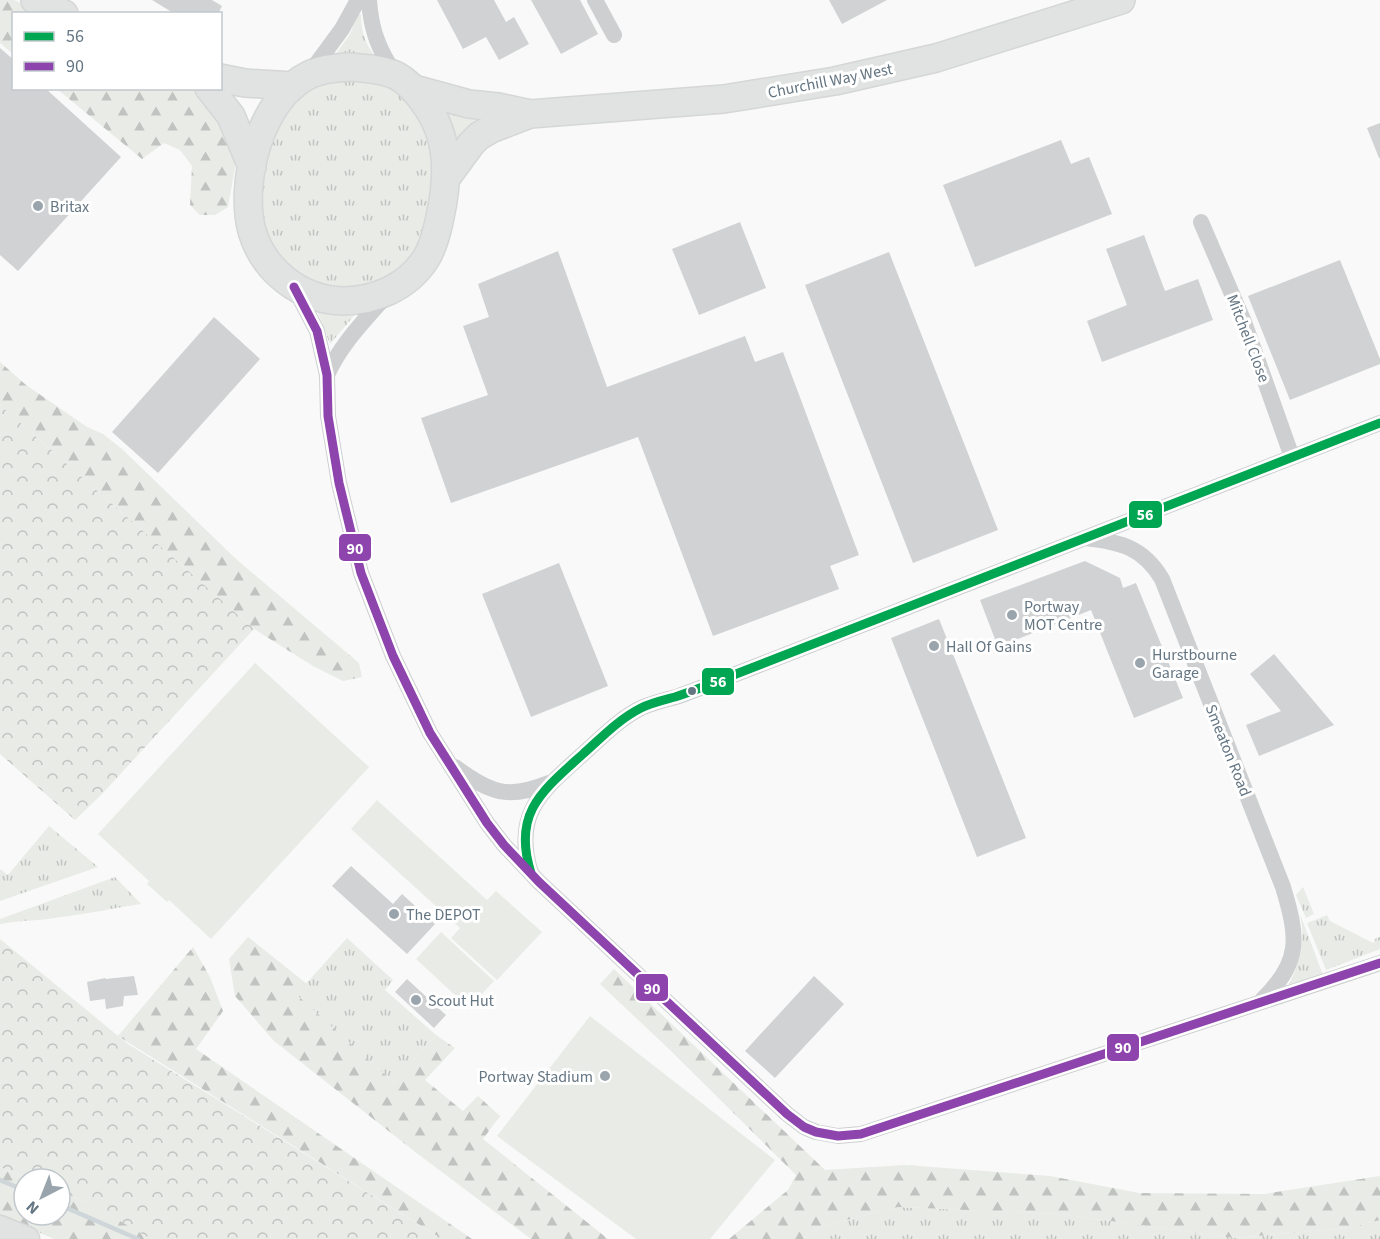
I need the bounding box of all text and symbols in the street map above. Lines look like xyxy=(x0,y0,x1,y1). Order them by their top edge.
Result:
legend xyxy=(12,12,222,90)
text: 56 xyxy=(66,24,84,49)
text: 90 xyxy=(66,54,84,79)
street label: Churchill Way West xyxy=(766,58,895,104)
place label: Britax xyxy=(50,196,89,218)
marker: Britax xyxy=(31,199,45,213)
street label: Mitchell Close xyxy=(1221,291,1275,386)
line badge: 56 xyxy=(1128,500,1163,529)
text: 56 xyxy=(1137,504,1153,526)
line badge: 90 xyxy=(338,533,372,562)
text: 90 xyxy=(347,538,363,560)
place label: Portway MOT Centre xyxy=(1024,596,1102,636)
marker: Portway MOT Centre xyxy=(1005,608,1019,622)
place label: Hall Of Gains xyxy=(946,636,1032,658)
marker: Hall Of Gains xyxy=(927,639,941,653)
place label: Hurstbourne Garage xyxy=(1152,644,1237,684)
marker: Hurstbourne Garage xyxy=(1133,656,1147,670)
line badge: 56 xyxy=(701,667,735,696)
text: 56 xyxy=(710,671,726,693)
unlabelled marker xyxy=(686,685,698,697)
street label: Smeaton Road xyxy=(1200,701,1257,800)
place label: The DEPOT xyxy=(406,904,481,926)
marker: The DEPOT xyxy=(387,907,401,921)
line badge: 90 xyxy=(635,973,669,1002)
text: 90 xyxy=(644,978,660,1000)
place label: Scout Hut xyxy=(428,990,495,1012)
marker: Scout Hut xyxy=(409,993,423,1007)
line badge: 90 xyxy=(1106,1033,1140,1062)
text: 90 xyxy=(1115,1037,1131,1059)
place label: Portway Stadium xyxy=(479,1066,593,1088)
marker: Portway Stadium xyxy=(598,1069,612,1083)
north arrow xyxy=(12,1167,72,1227)
text: N xyxy=(21,1196,44,1219)

